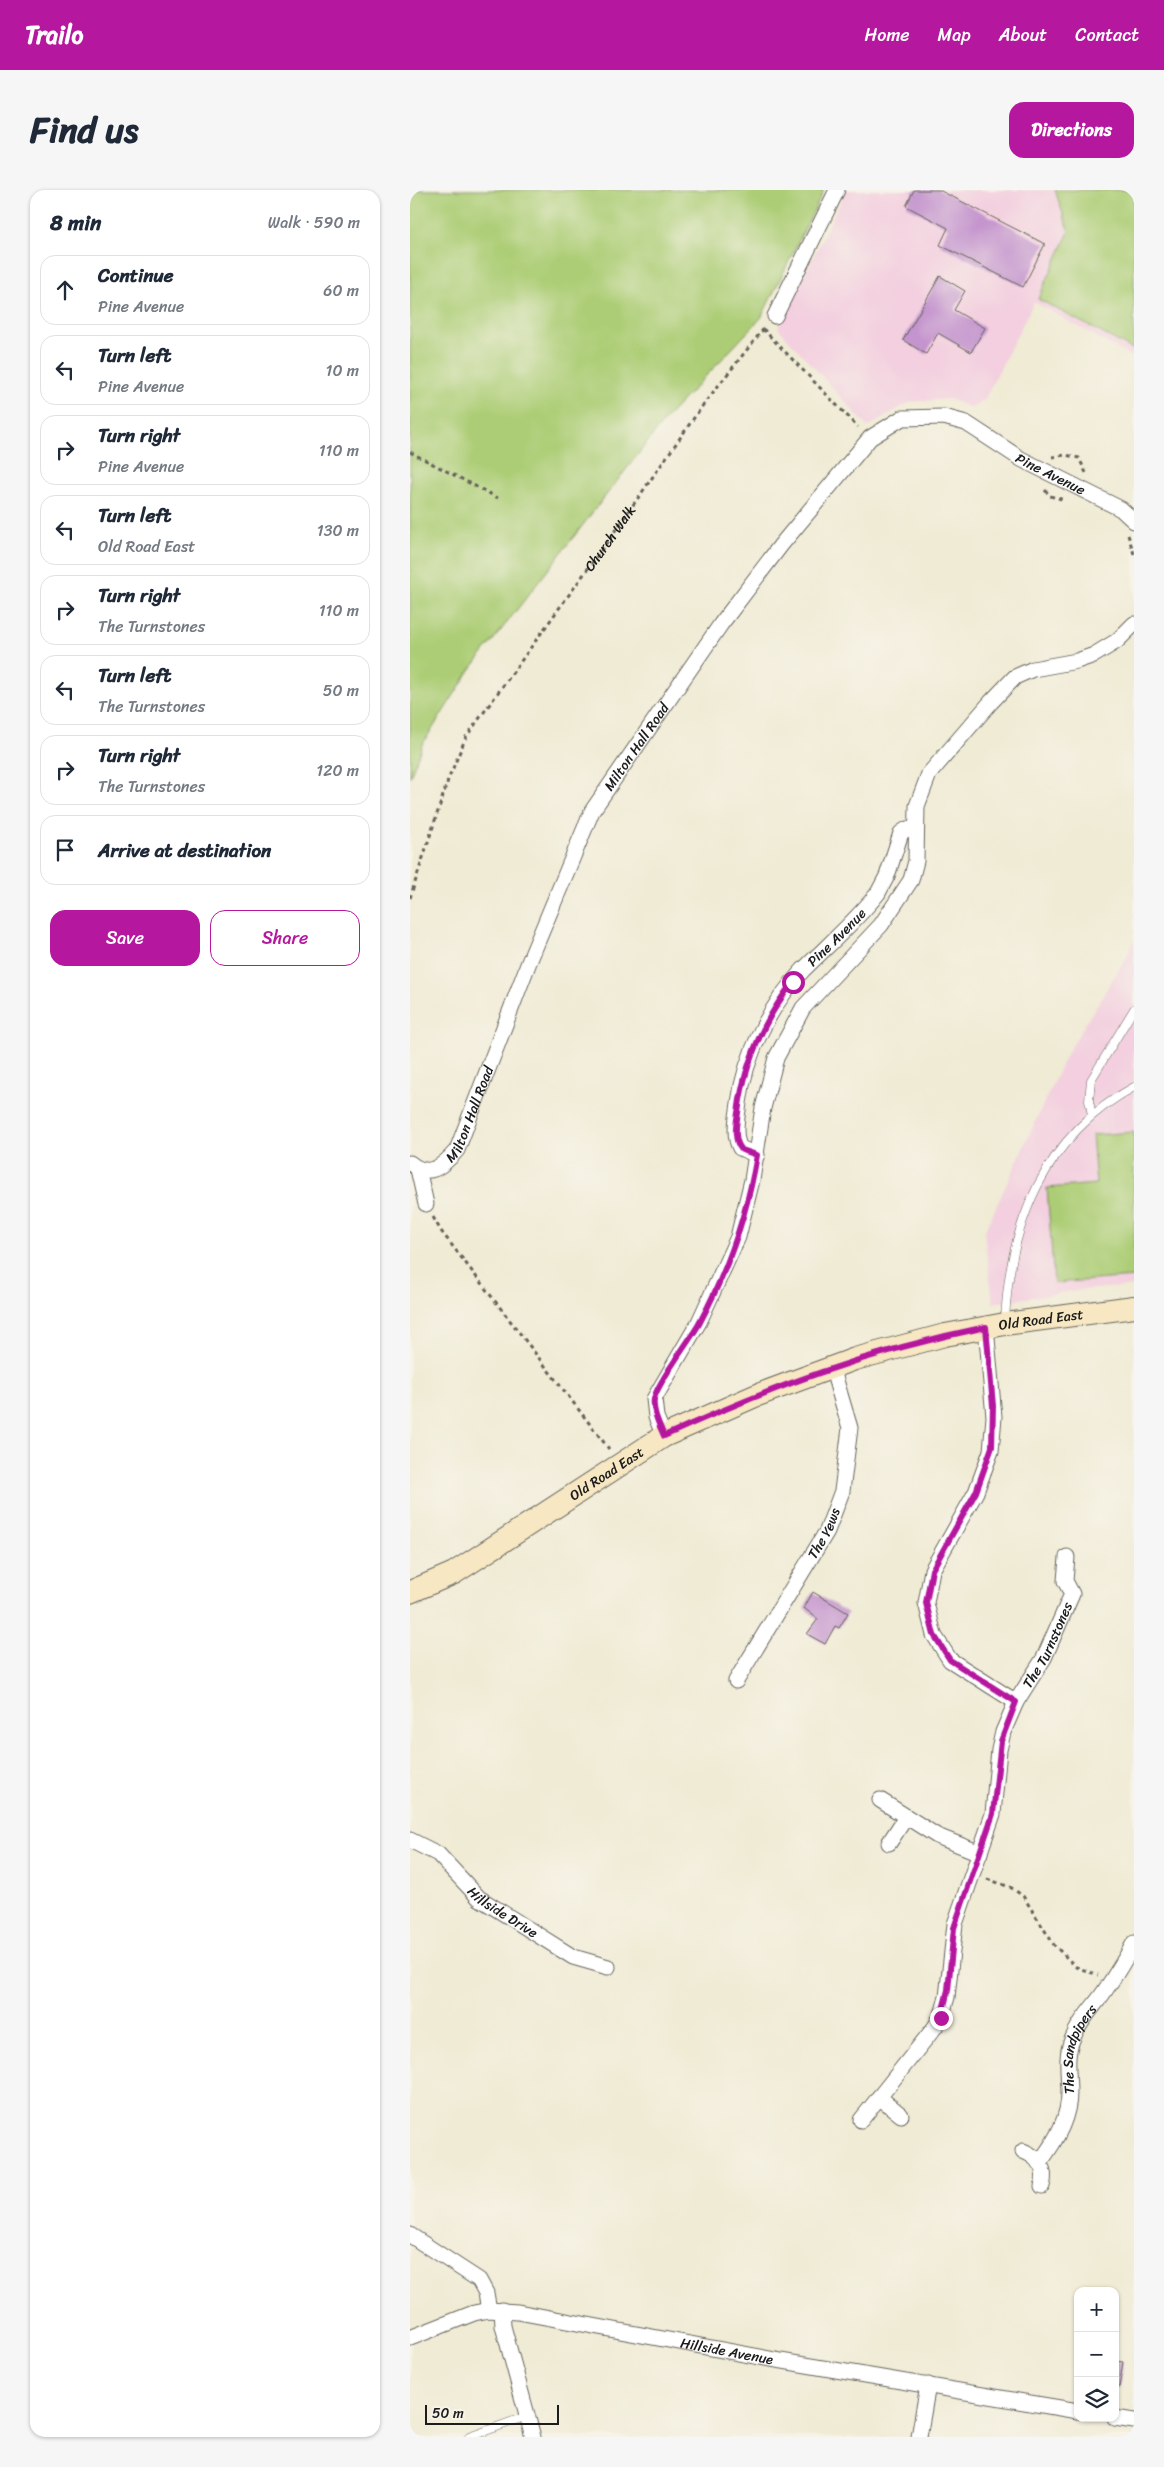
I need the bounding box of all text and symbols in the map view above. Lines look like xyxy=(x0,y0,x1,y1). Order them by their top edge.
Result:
text: Trailo xyxy=(25,14,83,56)
text: Home xyxy=(865,19,910,51)
text: Map xyxy=(938,19,971,51)
text: About xyxy=(999,19,1047,51)
text: Contact xyxy=(1075,19,1139,51)
text: Find us xyxy=(30,99,138,161)
button: Directions xyxy=(1009,102,1134,158)
text: 8 min xyxy=(50,204,101,242)
text: Walk · 590 m xyxy=(268,208,360,237)
text: Continue xyxy=(98,259,174,292)
icon: ahead xyxy=(51,276,79,304)
text: 60 m xyxy=(323,276,359,305)
text: Pine Avenue xyxy=(98,292,184,321)
text: Turn left xyxy=(98,339,171,372)
icon: left xyxy=(51,356,79,384)
text: 10 m xyxy=(326,356,359,385)
text: Pine Avenue xyxy=(98,372,184,401)
text: Turn right xyxy=(98,419,180,452)
icon: right xyxy=(51,436,79,464)
text: 110 m xyxy=(319,436,359,465)
street label: Pine Avenue xyxy=(1010,446,1090,502)
text: Pine Avenue xyxy=(98,452,184,481)
text: Turn left xyxy=(98,499,171,532)
street label: Church Walk xyxy=(577,500,642,577)
icon: left xyxy=(51,516,79,544)
text: 130 m xyxy=(317,516,359,545)
text: Old Road East xyxy=(98,532,195,561)
text: Turn right xyxy=(98,579,180,612)
icon: right xyxy=(51,596,79,624)
text: 110 m xyxy=(319,596,359,625)
text: The Turnstones xyxy=(98,612,205,641)
text: Turn left xyxy=(98,659,171,692)
icon: left xyxy=(51,676,79,704)
text: 50 m xyxy=(323,676,359,705)
text: The Turnstones xyxy=(98,692,205,721)
street label: Milton Hall Road xyxy=(597,696,677,796)
text: Turn right xyxy=(98,739,180,772)
icon: right xyxy=(51,756,79,784)
text: 120 m xyxy=(316,756,359,785)
text: The Turnstones xyxy=(98,772,205,801)
text: Arrive at destination xyxy=(98,834,271,867)
icon: arrive xyxy=(51,836,79,864)
street label: Pine Avenue xyxy=(801,902,872,973)
button: Save xyxy=(50,910,200,966)
button: Share xyxy=(210,910,360,966)
route start xyxy=(782,971,805,994)
street label: Milton Hall Road xyxy=(439,1061,501,1169)
street label: Old Road East xyxy=(996,1301,1085,1337)
street label: Old Road East xyxy=(564,1440,649,1507)
street label: The Yews xyxy=(800,1504,847,1564)
street label: The Turnstones xyxy=(1015,1597,1080,1693)
street label: Hillside Drive xyxy=(461,1880,543,1945)
street label: The Sandpipers xyxy=(1055,1998,1104,2094)
route end xyxy=(930,2007,953,2030)
map controls xyxy=(1074,2287,1119,2422)
button: + xyxy=(1074,2287,1119,2332)
street label: Hillside Avenue xyxy=(678,2330,776,2372)
button: − xyxy=(1074,2332,1119,2377)
button: layers xyxy=(1074,2377,1119,2422)
text: 50 m xyxy=(432,2401,464,2426)
scale bar xyxy=(425,2402,559,2425)

